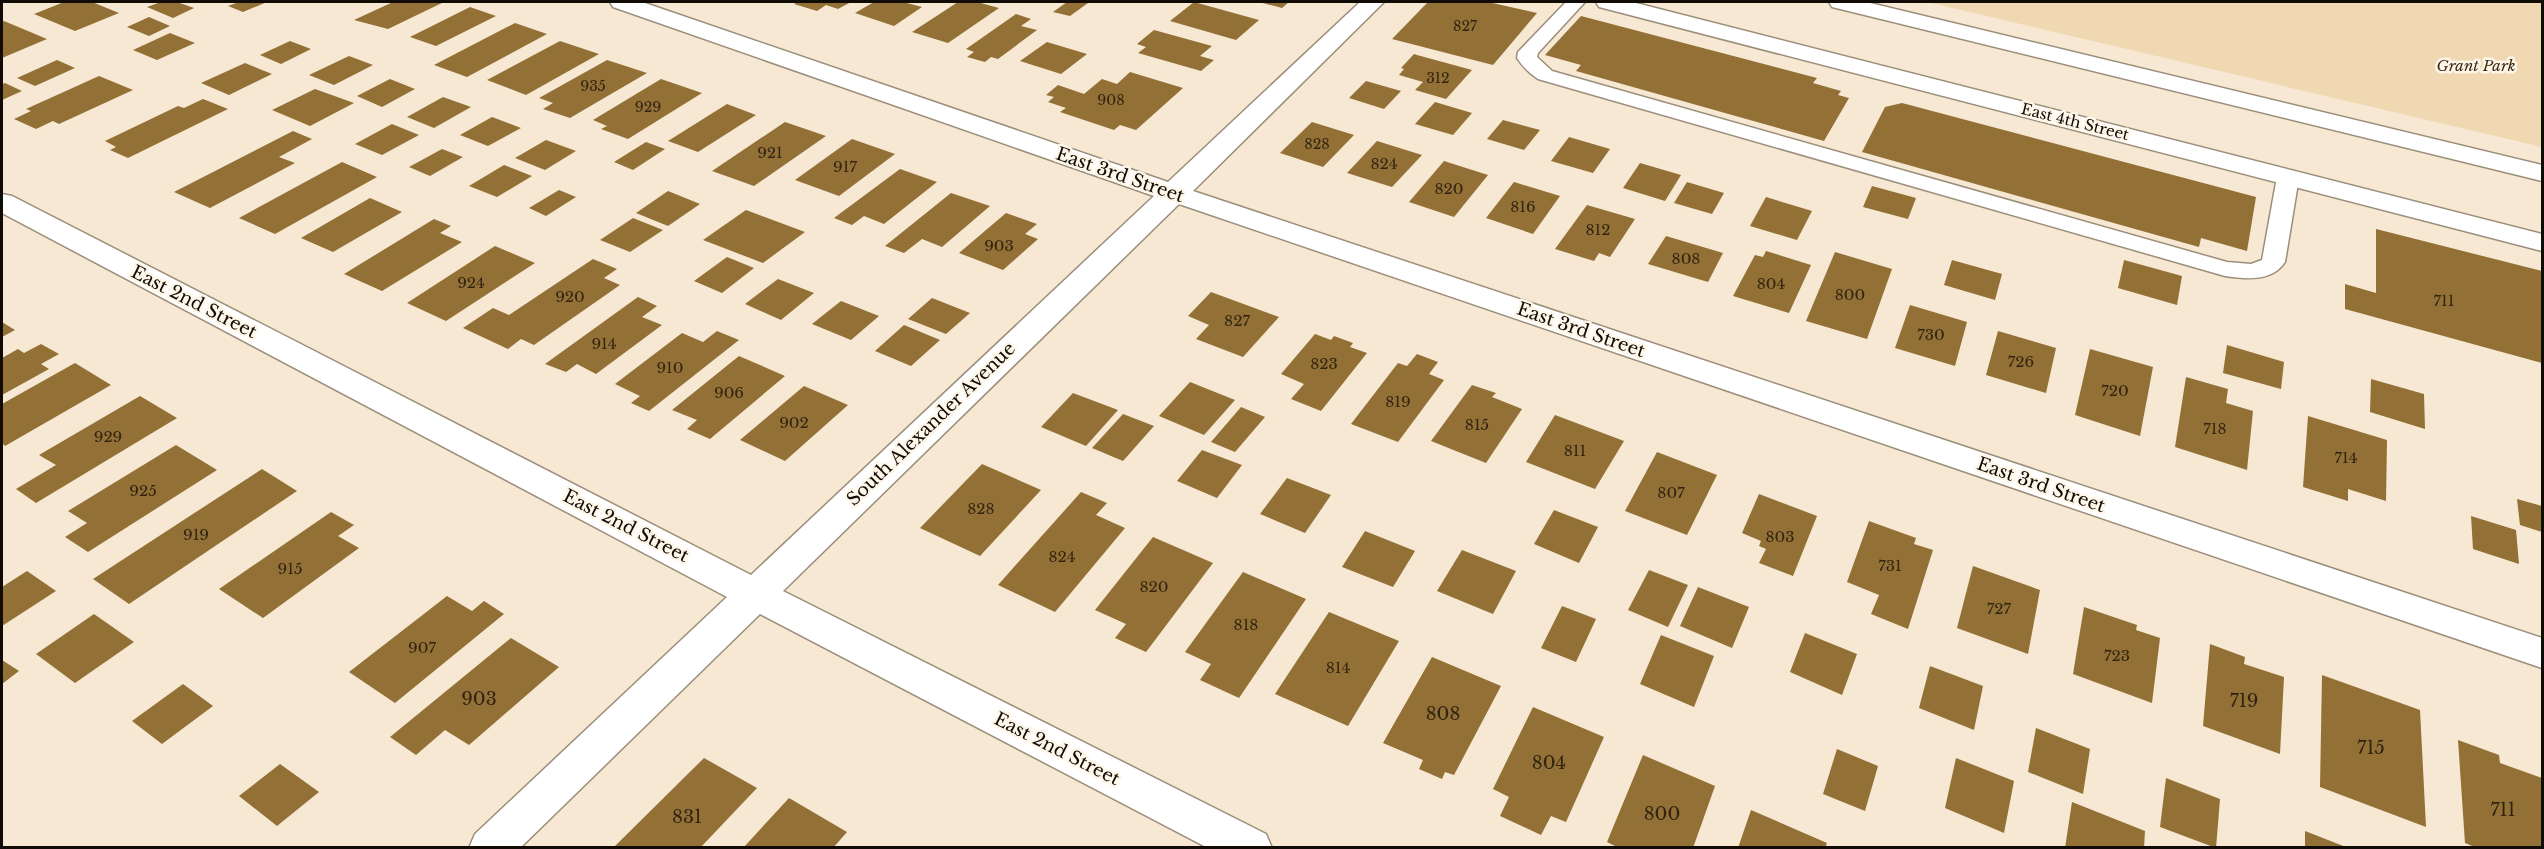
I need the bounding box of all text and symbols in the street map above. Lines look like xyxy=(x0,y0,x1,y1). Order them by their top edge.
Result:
house number: 827 xyxy=(1453,17,1478,35)
park label: Grant Park xyxy=(2437,56,2515,75)
house number: 312 xyxy=(1426,69,1450,87)
house number: 935 xyxy=(580,77,606,95)
house number: 908 xyxy=(1097,91,1125,109)
house number: 929 xyxy=(635,98,661,116)
street label: East 4th Street xyxy=(2019,99,2131,144)
house number: 828 xyxy=(1304,135,1330,153)
house number: 921 xyxy=(757,143,783,162)
street label: East 3rd Street xyxy=(1053,143,1187,207)
house number: 824 xyxy=(1370,154,1398,173)
house number: 917 xyxy=(833,157,857,176)
house number: 820 xyxy=(1434,179,1464,198)
house number: 816 xyxy=(1510,197,1536,216)
house number: 812 xyxy=(1585,220,1611,239)
house number: 903 xyxy=(984,236,1014,255)
house number: 808 xyxy=(1672,249,1700,268)
street label: East 2nd Street xyxy=(127,261,261,343)
house number: 924 xyxy=(457,273,485,292)
house number: 804 xyxy=(1757,274,1785,293)
house number: 800 xyxy=(1835,285,1865,304)
house number: 920 xyxy=(555,287,585,306)
house number: 711 xyxy=(2434,291,2454,310)
street label: East 3rd Street xyxy=(1514,298,1648,362)
house number: 827 xyxy=(1224,311,1250,330)
house number: 730 xyxy=(1917,325,1945,344)
house number: 914 xyxy=(591,334,617,353)
street label: South Alexander Avenue xyxy=(842,338,1020,510)
house number: 726 xyxy=(2008,352,2034,371)
house number: 823 xyxy=(1310,354,1338,373)
house number: 910 xyxy=(656,358,684,377)
house number: 720 xyxy=(2101,381,2129,400)
house number: 906 xyxy=(714,383,744,402)
house number: 819 xyxy=(1385,392,1411,411)
house number: 902 xyxy=(779,413,809,432)
house number: 815 xyxy=(1465,415,1489,434)
house number: 718 xyxy=(2203,419,2227,438)
house number: 929 xyxy=(94,427,122,446)
house number: 811 xyxy=(1564,441,1586,460)
house number: 714 xyxy=(2335,448,2358,467)
street label: East 3rd Street xyxy=(1974,453,2108,517)
house number: 925 xyxy=(129,481,157,500)
house number: 807 xyxy=(1657,483,1685,502)
street label: East 2nd Street xyxy=(559,485,693,567)
house number: 828 xyxy=(967,499,995,518)
house number: 919 xyxy=(183,525,209,544)
house number: 803 xyxy=(1765,527,1795,546)
house number: 824 xyxy=(1048,547,1076,566)
house number: 731 xyxy=(1878,556,1902,575)
house number: 915 xyxy=(278,559,302,578)
house number: 820 xyxy=(1139,577,1169,596)
house number: 727 xyxy=(1987,599,2012,618)
house number: 818 xyxy=(1234,615,1258,634)
house number: 907 xyxy=(408,638,436,657)
house number: 723 xyxy=(2104,646,2130,665)
house number: 814 xyxy=(1326,658,1350,677)
house number: 903 xyxy=(461,688,497,710)
house number: 719 xyxy=(2230,690,2258,712)
house number: 808 xyxy=(1426,703,1460,725)
street label: East 2nd Street xyxy=(990,708,1124,790)
house number: 715 xyxy=(2357,737,2385,759)
house number: 804 xyxy=(1532,752,1566,774)
house number: 711 xyxy=(2490,799,2516,821)
house number: 800 xyxy=(1644,803,1680,825)
house number: 831 xyxy=(672,806,702,828)

